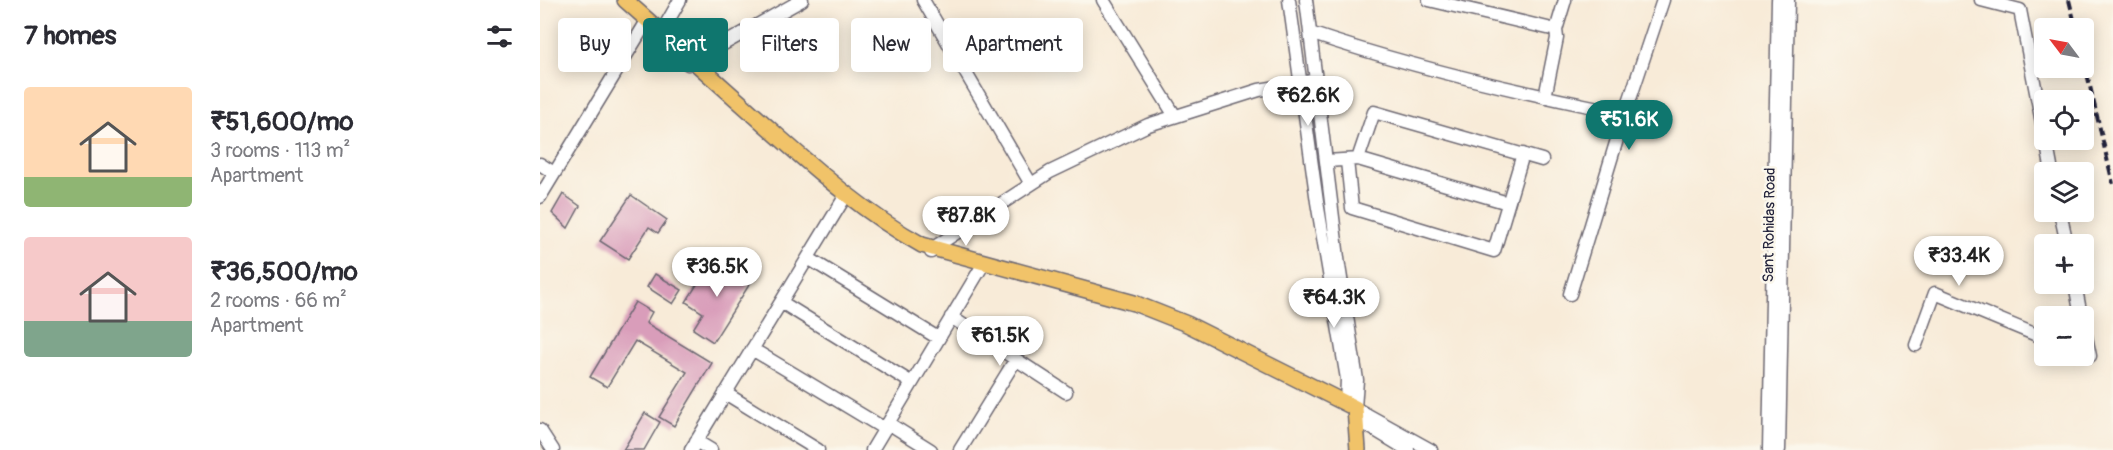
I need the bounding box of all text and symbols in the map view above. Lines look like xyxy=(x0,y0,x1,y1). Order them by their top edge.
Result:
chip: Buy xyxy=(558,18,631,72)
chip: Rent xyxy=(643,18,728,72)
chip: Filters xyxy=(740,18,839,72)
chip: New xyxy=(851,18,931,72)
chip: Apartment xyxy=(943,18,1083,72)
north arrow xyxy=(2034,18,2094,78)
map controls xyxy=(2034,18,2094,366)
text: 7 homes xyxy=(24,20,116,52)
icon: filters xyxy=(483,20,516,53)
pin: ₹62.6K xyxy=(1259,76,1357,127)
text: ₹62.6K xyxy=(1277,83,1339,108)
button: locate xyxy=(2034,90,2094,150)
pin: ₹51.6K xyxy=(1580,100,1678,151)
text: ₹51,600/mo xyxy=(210,106,354,138)
text: ₹51.6K xyxy=(1600,107,1658,132)
icon: home xyxy=(72,111,144,183)
text: 3 rooms · 113 m² xyxy=(210,138,350,163)
button: layers xyxy=(2034,162,2094,222)
text: Apartment xyxy=(210,163,303,188)
street label: Sant Rohidas Road xyxy=(1759,167,1780,283)
pin: ₹87.8K xyxy=(917,196,1015,247)
text: ₹87.8K xyxy=(936,203,996,228)
button: + xyxy=(2034,234,2094,294)
pin: ₹33.4K xyxy=(1910,236,2008,287)
text: ₹33.4K xyxy=(1928,243,1990,268)
pin: ₹36.5K xyxy=(668,247,766,298)
text: ₹36.5K xyxy=(686,254,748,279)
text: ₹36,500/mo xyxy=(210,256,358,288)
icon: home xyxy=(72,261,144,333)
pin: ₹64.3K xyxy=(1285,278,1383,329)
text: ₹64.3K xyxy=(1303,285,1365,310)
text: 2 rooms · 66 m² xyxy=(210,288,347,313)
button: − xyxy=(2034,306,2094,366)
text: Apartment xyxy=(210,313,303,338)
pin: ₹61.5K xyxy=(951,316,1049,367)
text: ₹61.5K xyxy=(971,323,1029,348)

